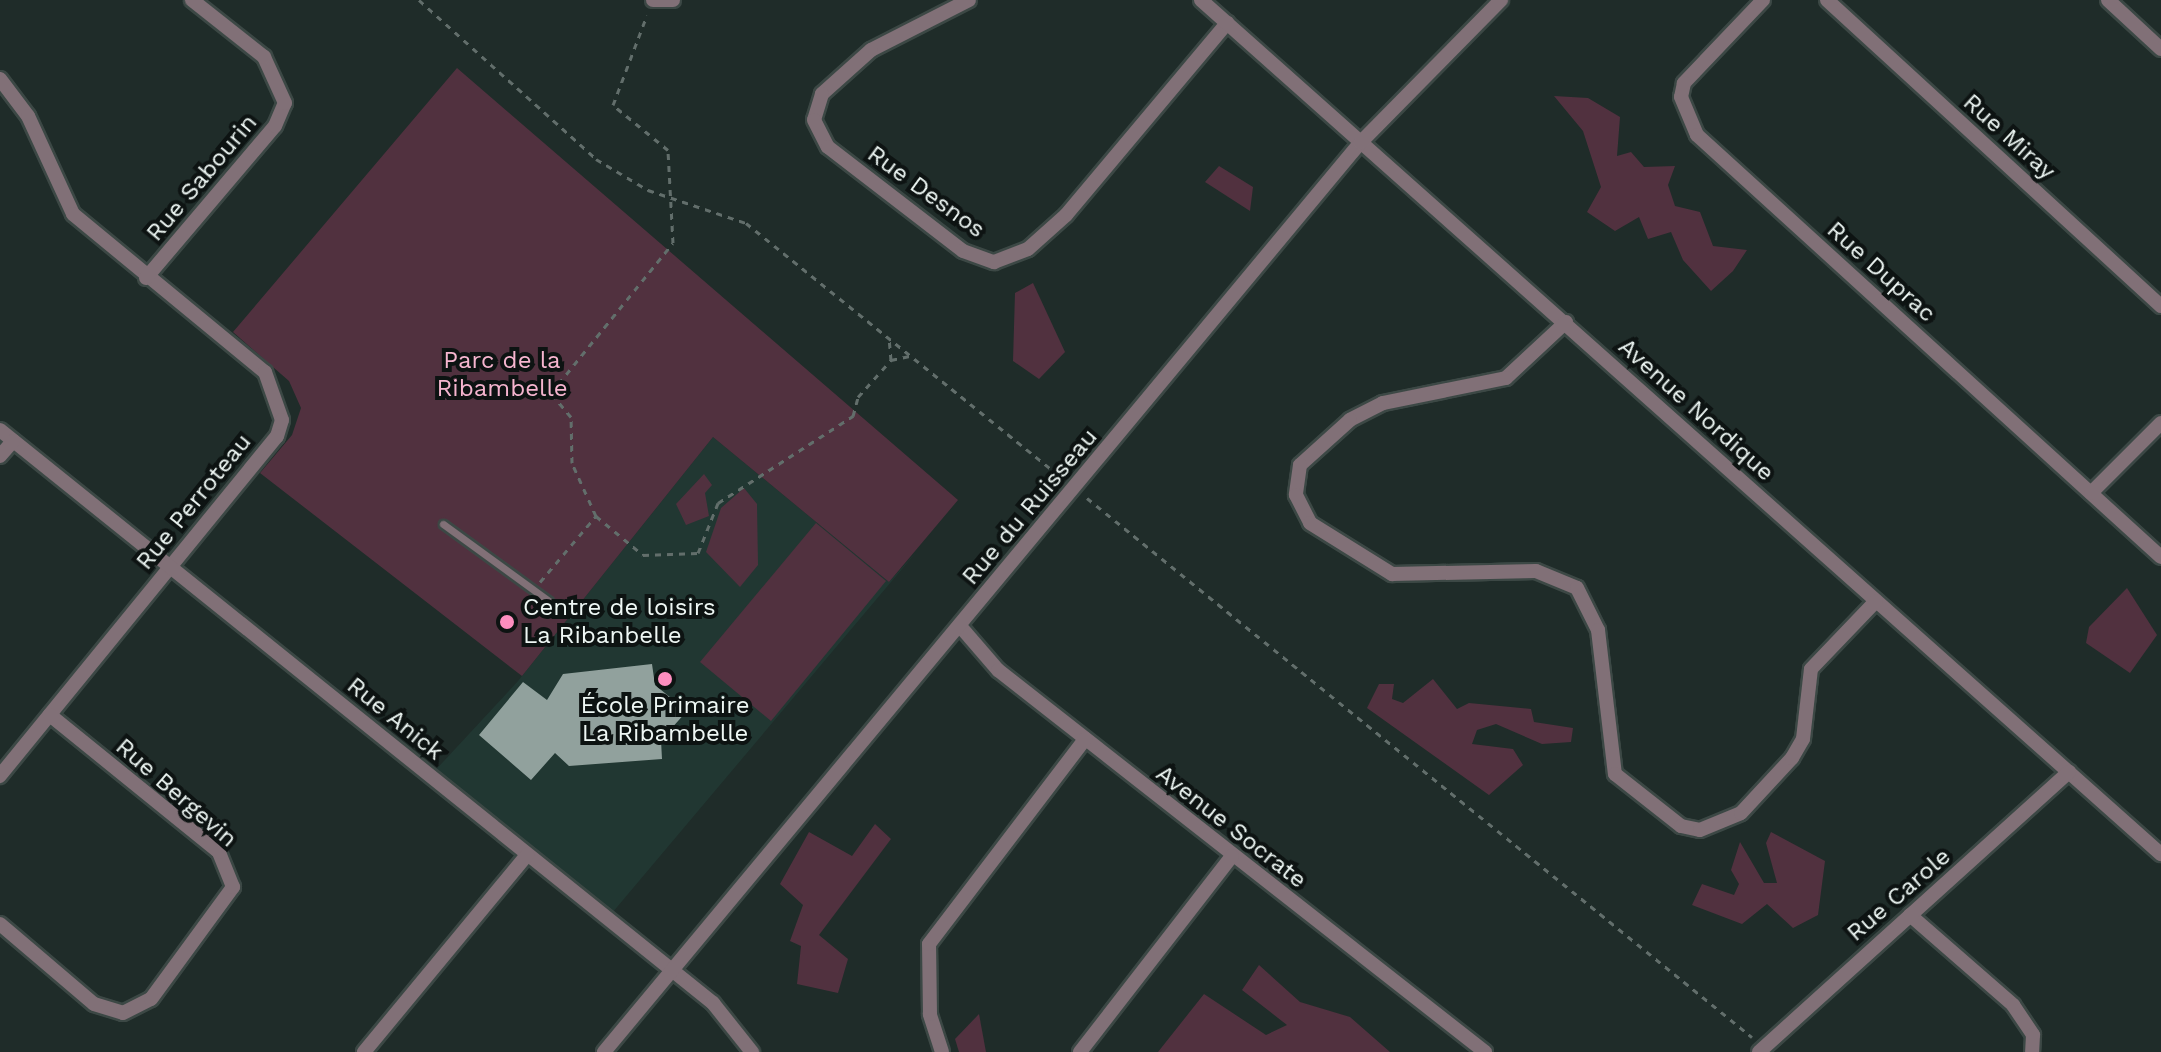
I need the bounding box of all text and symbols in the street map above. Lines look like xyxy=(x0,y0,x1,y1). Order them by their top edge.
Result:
street label: Rue Miray xyxy=(1957,88,2061,186)
street label: Rue Sabourin xyxy=(141,109,263,247)
street label: Rue Desnos xyxy=(862,140,990,244)
street label: Rue Duprac xyxy=(1821,216,1941,328)
street label: Avenue Nordique xyxy=(1612,333,1780,487)
park label: Parc de la Ribambelle xyxy=(436,347,568,403)
street label: Rue du Ruisseau xyxy=(956,423,1104,591)
street label: Rue Perroteau xyxy=(130,428,258,576)
place label: Centre de loisirs La Ribanbelle xyxy=(523,594,716,650)
marker: Centre de loisirs La Ribanbelle xyxy=(498,613,516,631)
marker: École Primaire La Ribambelle xyxy=(656,670,674,688)
street label: Rue Anick xyxy=(341,671,449,767)
place label: École Primaire La Ribambelle xyxy=(581,692,749,748)
street label: Rue Bergevin xyxy=(109,733,243,853)
street label: Avenue Socrate xyxy=(1150,759,1312,895)
street label: Rue Carole xyxy=(1841,842,1957,948)

